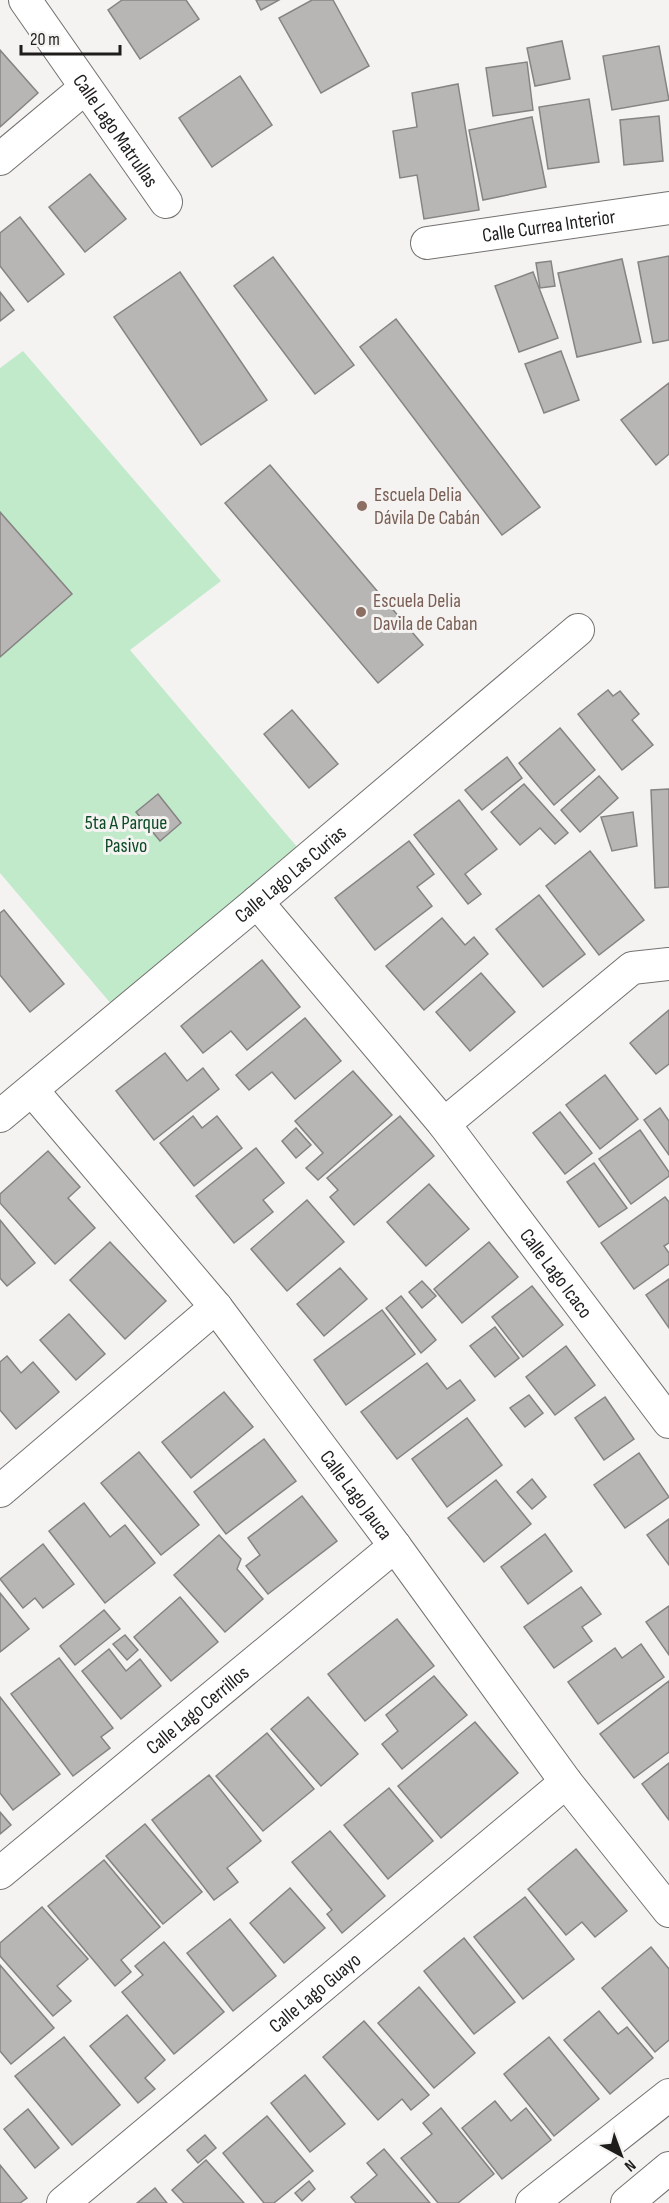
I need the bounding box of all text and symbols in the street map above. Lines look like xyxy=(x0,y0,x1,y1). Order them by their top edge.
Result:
scale bar xyxy=(21,18,120,56)
text: 20 m xyxy=(30,29,60,50)
street label: Calle Lago Matrullas xyxy=(67,70,163,192)
street label: Calle Currea Interior xyxy=(481,205,617,248)
place label: Escuela Delia Dávila De Cabán xyxy=(374,483,480,530)
marker: Escuela Delia Dávila De Cabán xyxy=(355,499,369,513)
place label: Escuela Delia Davila de Caban xyxy=(373,589,477,636)
marker: Escuela Delia Davila de Caban xyxy=(354,605,368,619)
park label: 5ta A Parque Pasivo xyxy=(85,811,167,858)
street label: Calle Lago Las Curias xyxy=(230,821,351,928)
street label: Calle Lago Icaco xyxy=(514,1224,597,1323)
street label: Calle Lago Jauca xyxy=(314,1446,397,1545)
street label: Calle Lago Cerrillos xyxy=(142,1661,254,1760)
street label: Calle Lago Guayo xyxy=(264,1948,366,2038)
north arrow xyxy=(591,2125,651,2185)
text: N xyxy=(620,2155,639,2175)

